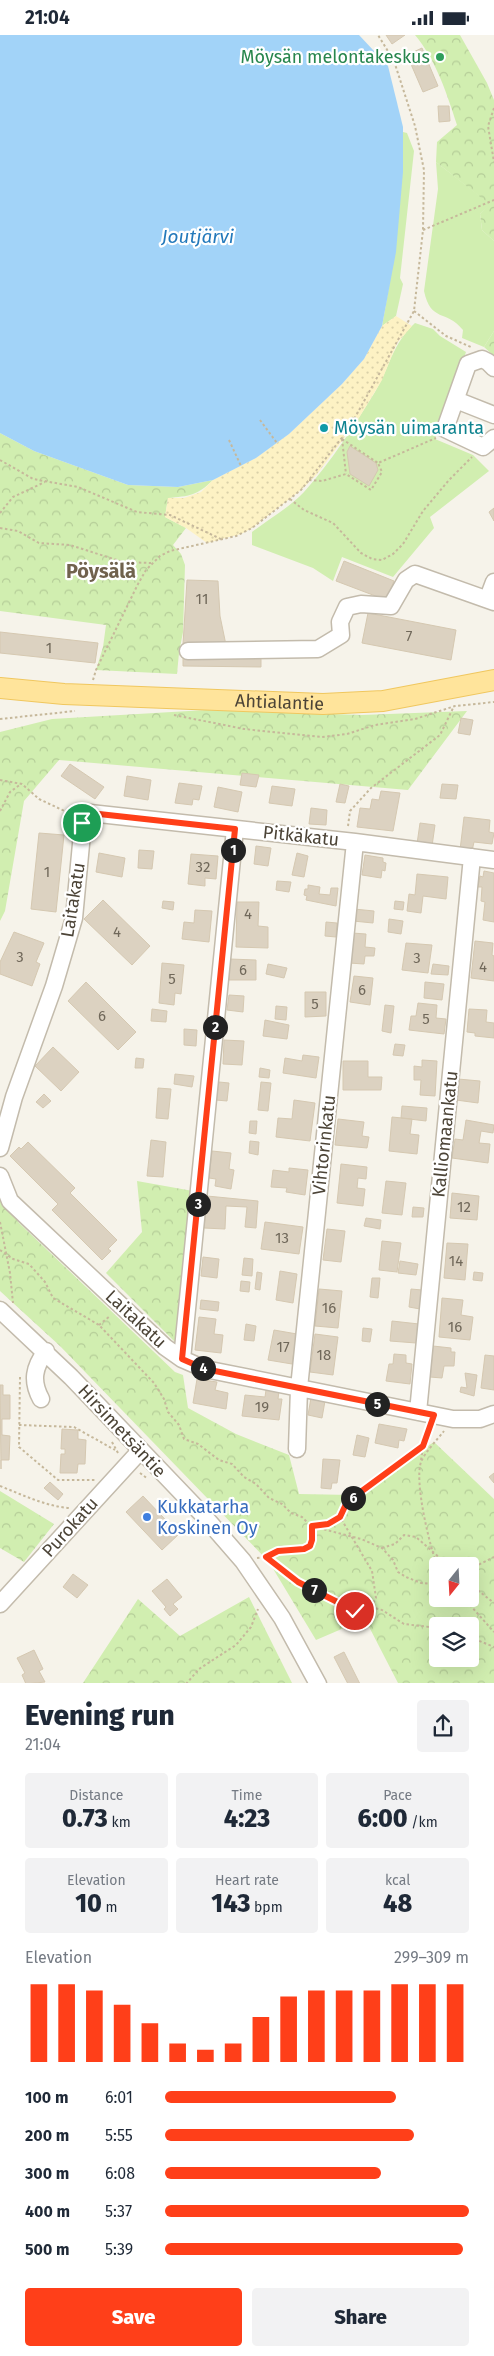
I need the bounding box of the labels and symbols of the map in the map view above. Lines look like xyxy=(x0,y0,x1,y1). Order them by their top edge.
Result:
place label: Möysän melontakeskus xyxy=(241,46,430,68)
marker: Möysän melontakeskus xyxy=(434,51,446,63)
water label: Joutjärvi xyxy=(161,225,235,248)
place label: Möysän uimaranta xyxy=(334,417,484,439)
marker: Möysän uimaranta xyxy=(318,422,330,434)
district label: Pöysälä xyxy=(66,559,136,583)
house number: 11 xyxy=(196,590,208,608)
house number: 7 xyxy=(406,627,413,645)
house number: 1 xyxy=(46,639,52,657)
street label: Ahtialantie xyxy=(235,690,324,715)
pin xyxy=(61,802,103,844)
street label: Pitkäkatu xyxy=(262,821,340,851)
pin: 1 xyxy=(220,837,246,863)
house number: 32 xyxy=(196,858,210,876)
street label: Laitakatu xyxy=(56,861,90,939)
house number: 1 xyxy=(44,863,50,881)
house number: 4 xyxy=(244,905,252,923)
house number: 4 xyxy=(113,923,121,941)
house number: 3 xyxy=(16,948,24,966)
house number: 3 xyxy=(413,949,421,967)
house number: 4 xyxy=(479,958,487,976)
house number: 6 xyxy=(239,961,247,979)
house number: 5 xyxy=(168,970,176,988)
house number: 6 xyxy=(358,981,366,999)
house number: 5 xyxy=(311,995,319,1013)
house number: 6 xyxy=(98,1007,106,1025)
house number: 5 xyxy=(422,1010,430,1028)
pin: 2 xyxy=(202,1015,228,1039)
street label: Kalliomaankatu xyxy=(427,1069,463,1199)
street label: Vihtorinkatu xyxy=(308,1094,340,1196)
pin: 3 xyxy=(186,1191,210,1217)
house number: 12 xyxy=(457,1198,471,1216)
house number: 13 xyxy=(275,1229,289,1247)
house number: 14 xyxy=(449,1252,463,1270)
street label: Laitakatu xyxy=(101,1285,171,1353)
house number: 16 xyxy=(322,1299,336,1317)
house number: 16 xyxy=(448,1318,462,1336)
house number: 17 xyxy=(276,1338,290,1356)
house number: 18 xyxy=(317,1346,331,1364)
pin: 4 xyxy=(190,1355,216,1381)
street label: Hirsimetsäntie xyxy=(73,1380,171,1482)
pin: 5 xyxy=(364,1391,390,1417)
house number: 19 xyxy=(255,1398,269,1416)
pin: 6 xyxy=(340,1485,366,1511)
street label: Purokatu xyxy=(37,1492,103,1562)
place label: Kukkatarha Koskinen Oy xyxy=(157,1496,258,1539)
marker: Kukkatarha Koskinen Oy xyxy=(141,1511,153,1523)
north arrow xyxy=(429,1557,479,1607)
pin: 7 xyxy=(302,1577,326,1603)
pin xyxy=(334,1590,376,1632)

